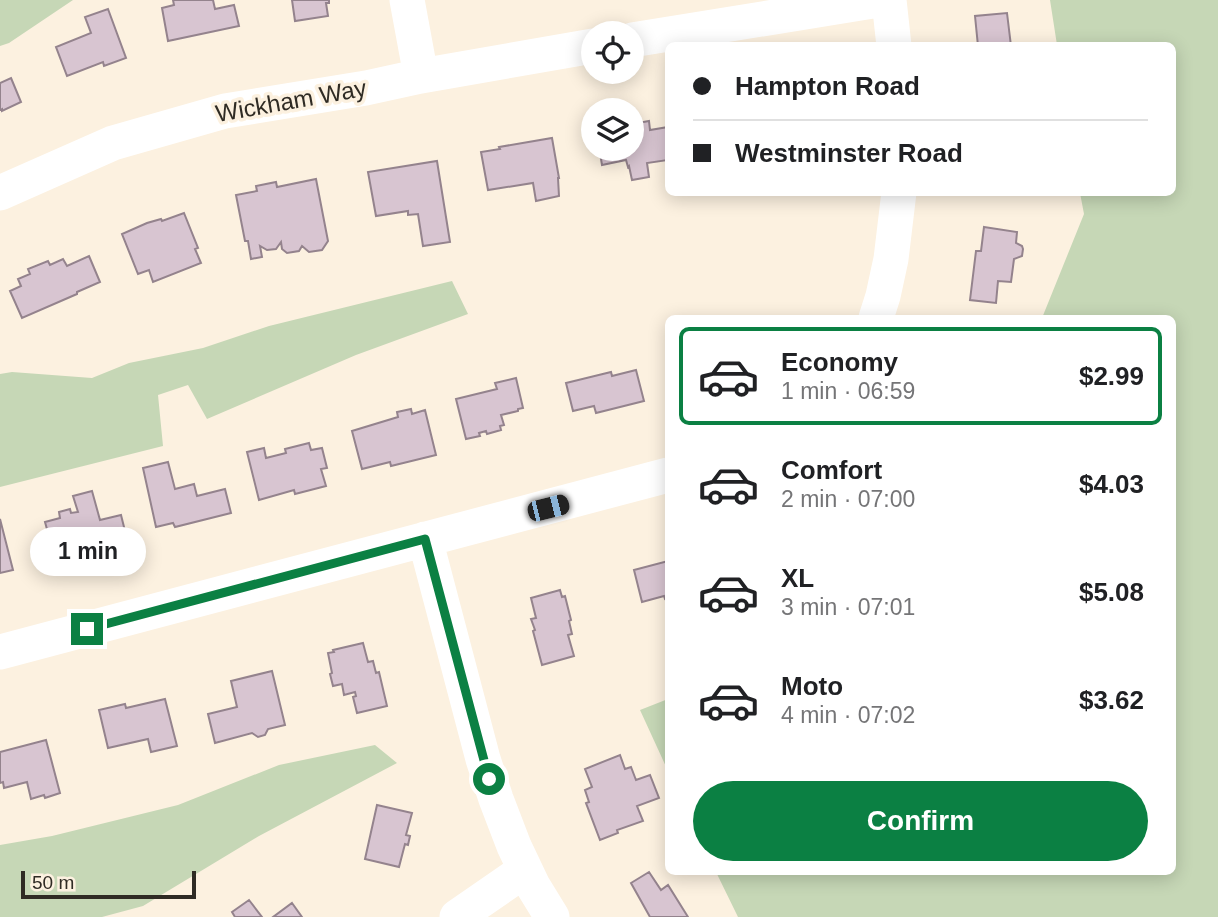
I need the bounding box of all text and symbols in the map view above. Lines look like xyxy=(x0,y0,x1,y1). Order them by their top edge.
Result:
map controls xyxy=(581,21,644,161)
button: locate xyxy=(581,21,644,84)
text: Hampton Road xyxy=(735,71,920,101)
street label: Wickham Way xyxy=(214,74,368,127)
button: layers xyxy=(581,98,644,161)
text: Westminster Road xyxy=(735,138,963,168)
icon: car xyxy=(697,345,760,408)
text: Economy xyxy=(781,347,898,377)
text: $2.99 xyxy=(1079,361,1144,391)
text: 1 min · 06:59 xyxy=(781,378,915,404)
icon: car xyxy=(697,453,760,516)
text: Comfort xyxy=(781,455,882,485)
text: $4.03 xyxy=(1079,469,1144,499)
text: 2 min · 07:00 xyxy=(781,486,915,512)
car xyxy=(526,493,571,523)
callout: 1 min xyxy=(29,528,145,576)
text: 1 min xyxy=(58,538,118,564)
icon: car xyxy=(697,561,760,624)
text: XL xyxy=(781,563,814,593)
text: $5.08 xyxy=(1079,577,1144,607)
text: 3 min · 07:01 xyxy=(781,594,915,620)
route end xyxy=(71,613,103,645)
icon: car xyxy=(697,669,760,732)
text: Moto xyxy=(781,671,843,701)
text: $3.62 xyxy=(1079,685,1144,715)
text: 4 min · 07:02 xyxy=(781,702,915,728)
route start xyxy=(473,763,505,795)
button: Confirm xyxy=(693,781,1148,861)
scale bar xyxy=(21,868,196,900)
text: 50 m xyxy=(32,872,74,893)

